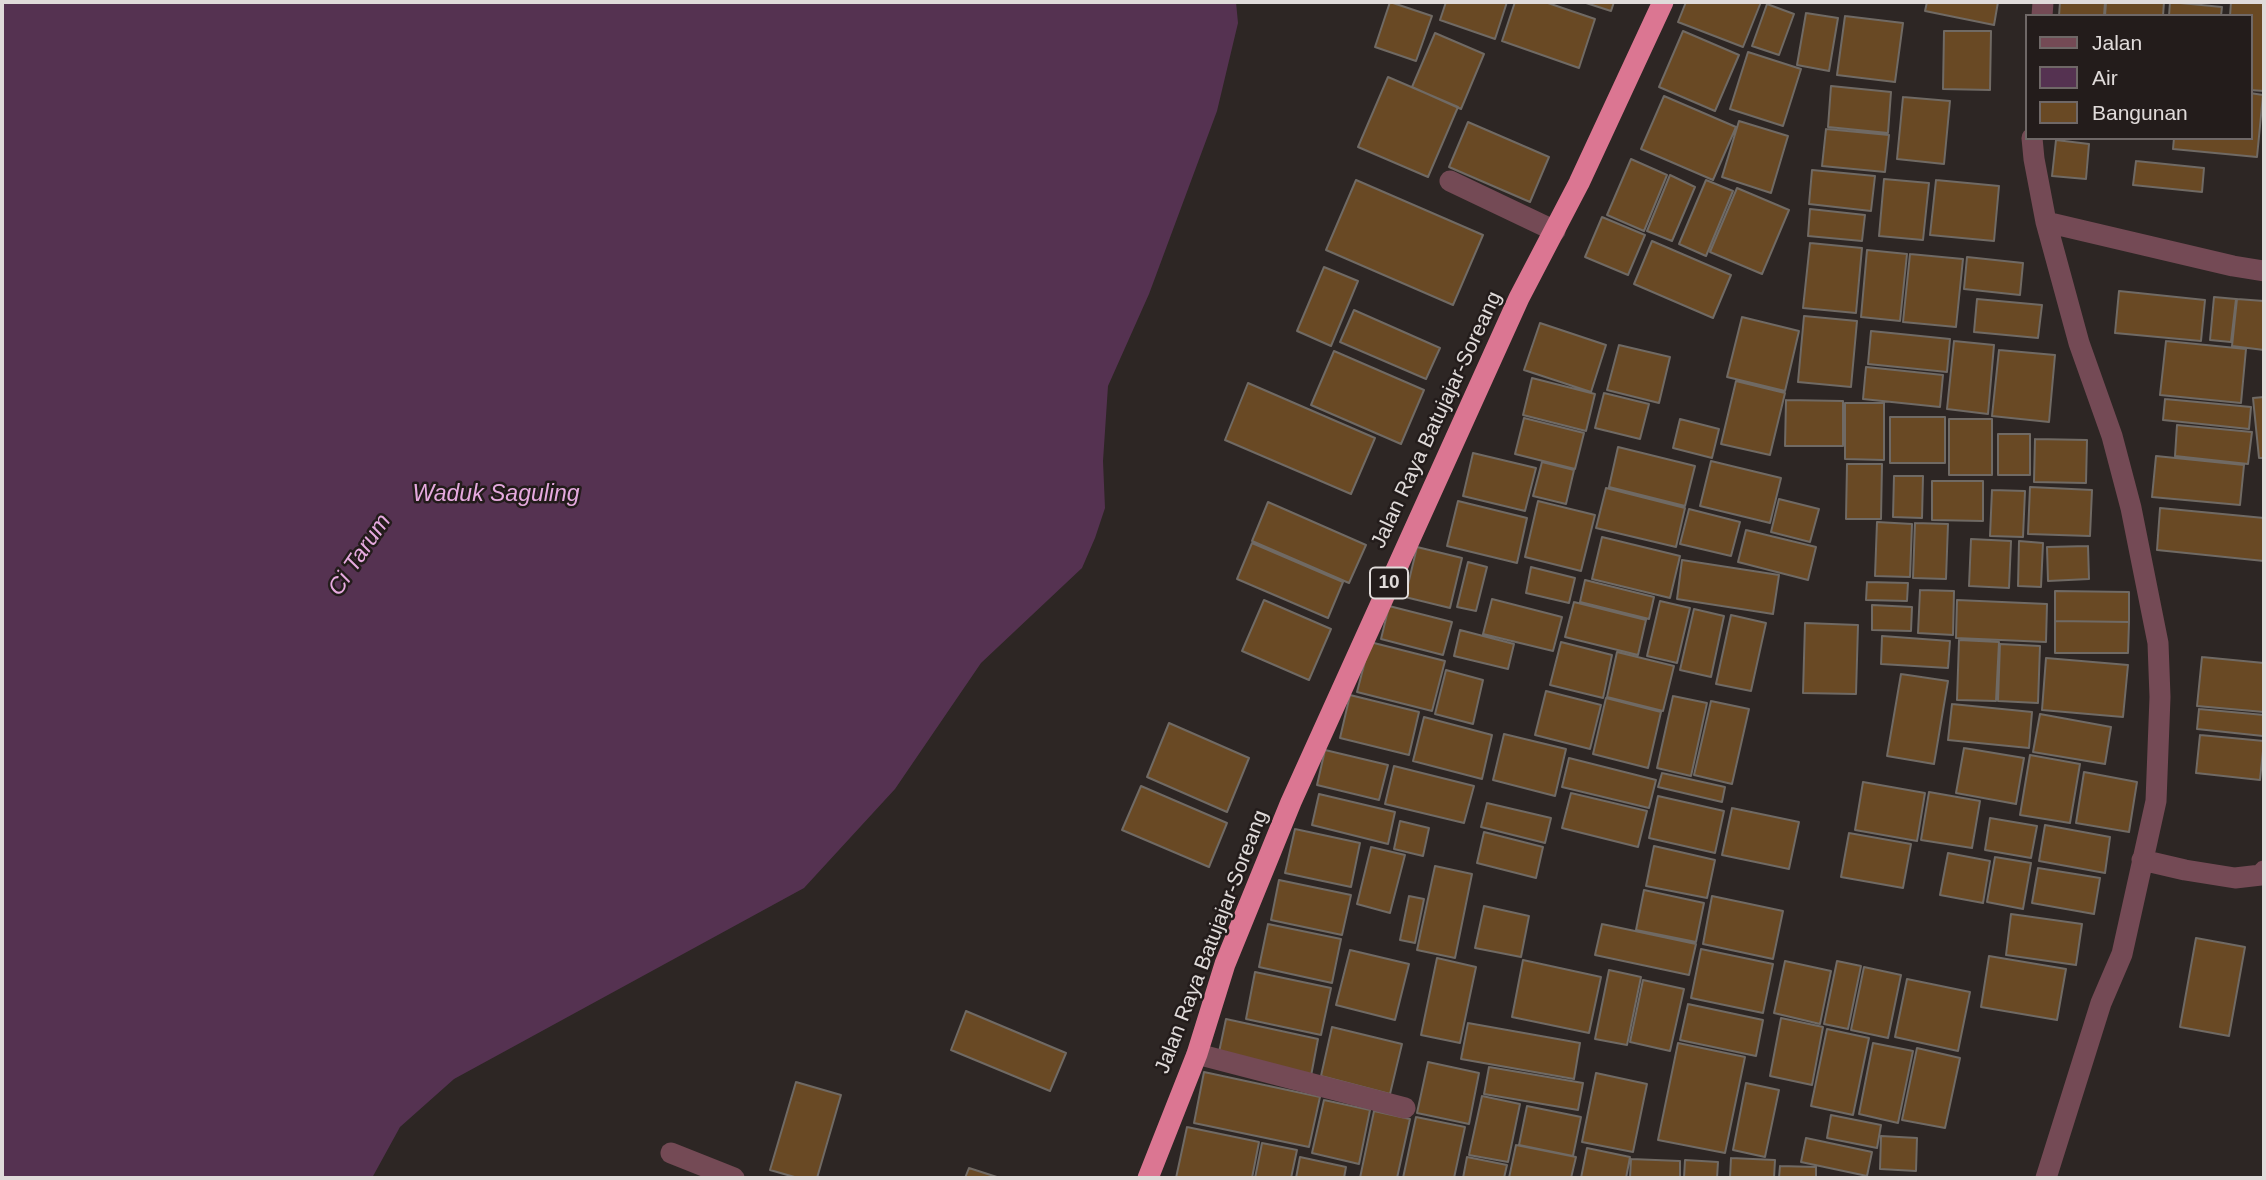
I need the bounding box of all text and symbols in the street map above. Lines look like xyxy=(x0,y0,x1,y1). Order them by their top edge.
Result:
legend xyxy=(2024,14,2252,140)
text: Jalan xyxy=(2092,31,2142,54)
text: Air xyxy=(2092,66,2118,89)
text: Bangunan xyxy=(2092,101,2188,124)
street label: Jalan Raya Batujajar-Soreang xyxy=(1366,288,1508,552)
water label: Waduk Saguling xyxy=(412,481,580,509)
water label: Ci Tarum xyxy=(323,509,397,601)
road number: 10 xyxy=(1370,568,1408,598)
street label: Jalan Raya Batujajar-Soreang xyxy=(1150,807,1274,1077)

